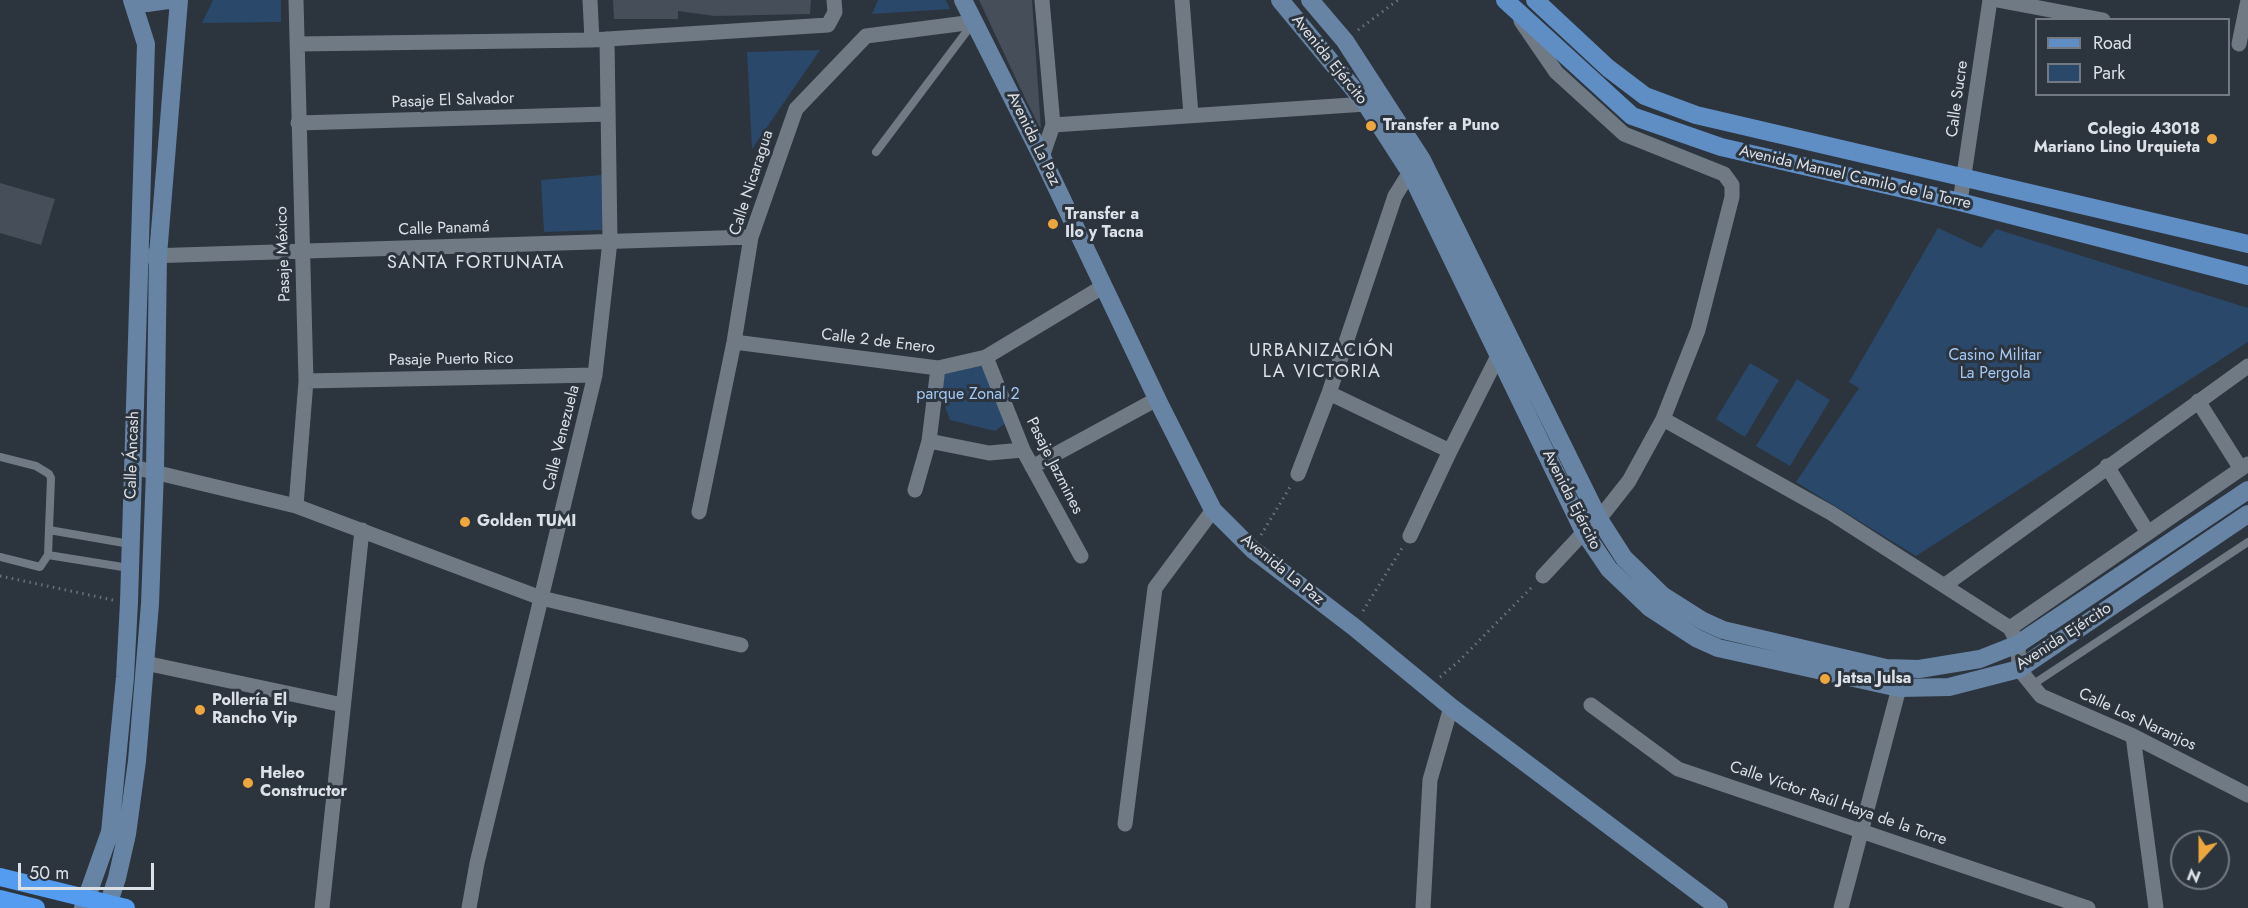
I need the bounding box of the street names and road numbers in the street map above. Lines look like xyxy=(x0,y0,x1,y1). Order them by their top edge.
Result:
street label: Avenida Ejército xyxy=(1287,11,1371,109)
street label: Calle Sucre xyxy=(1943,59,1973,139)
street label: Pasaje El Salvador xyxy=(391,89,515,113)
street label: Avenida La Paz xyxy=(1002,89,1064,189)
street label: Calle Nicaragua xyxy=(726,128,778,238)
street label: Avenida Manuel Camilo de la Torre xyxy=(1737,142,1973,214)
street label: Pasaje México xyxy=(273,206,295,302)
street label: Calle Panamá xyxy=(398,218,490,240)
street label: Calle 2 de Enero xyxy=(820,325,936,359)
street label: Pasaje Puerto Rico xyxy=(389,349,513,371)
street label: Calle Venezuela xyxy=(540,383,584,493)
street label: Calle Áncash xyxy=(122,411,144,499)
street label: Pasaje Jazmines xyxy=(1021,415,1087,517)
street label: Avenida Ejército xyxy=(1538,447,1604,553)
street label: Avenida La Paz xyxy=(1236,530,1328,610)
street label: Avenida Ejército xyxy=(2013,599,2115,675)
street label: Calle Los Naranjos xyxy=(2075,684,2199,756)
street label: Calle Víctor Raúl Haya de la Torre xyxy=(1727,758,1949,850)

